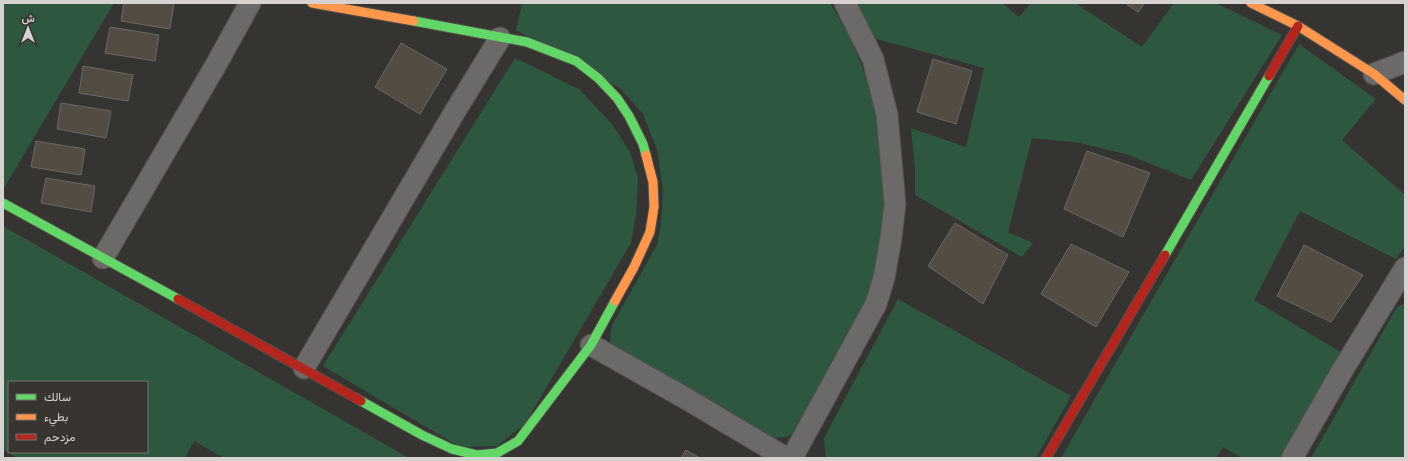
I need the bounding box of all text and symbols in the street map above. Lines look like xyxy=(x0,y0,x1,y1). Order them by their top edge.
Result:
north arrow xyxy=(8,8,48,48)
text: ش xyxy=(21,12,35,25)
legend xyxy=(8,381,148,453)
text: سالك xyxy=(44,390,71,404)
text: بطيء xyxy=(44,410,68,427)
text: مزدحم xyxy=(44,430,75,445)

